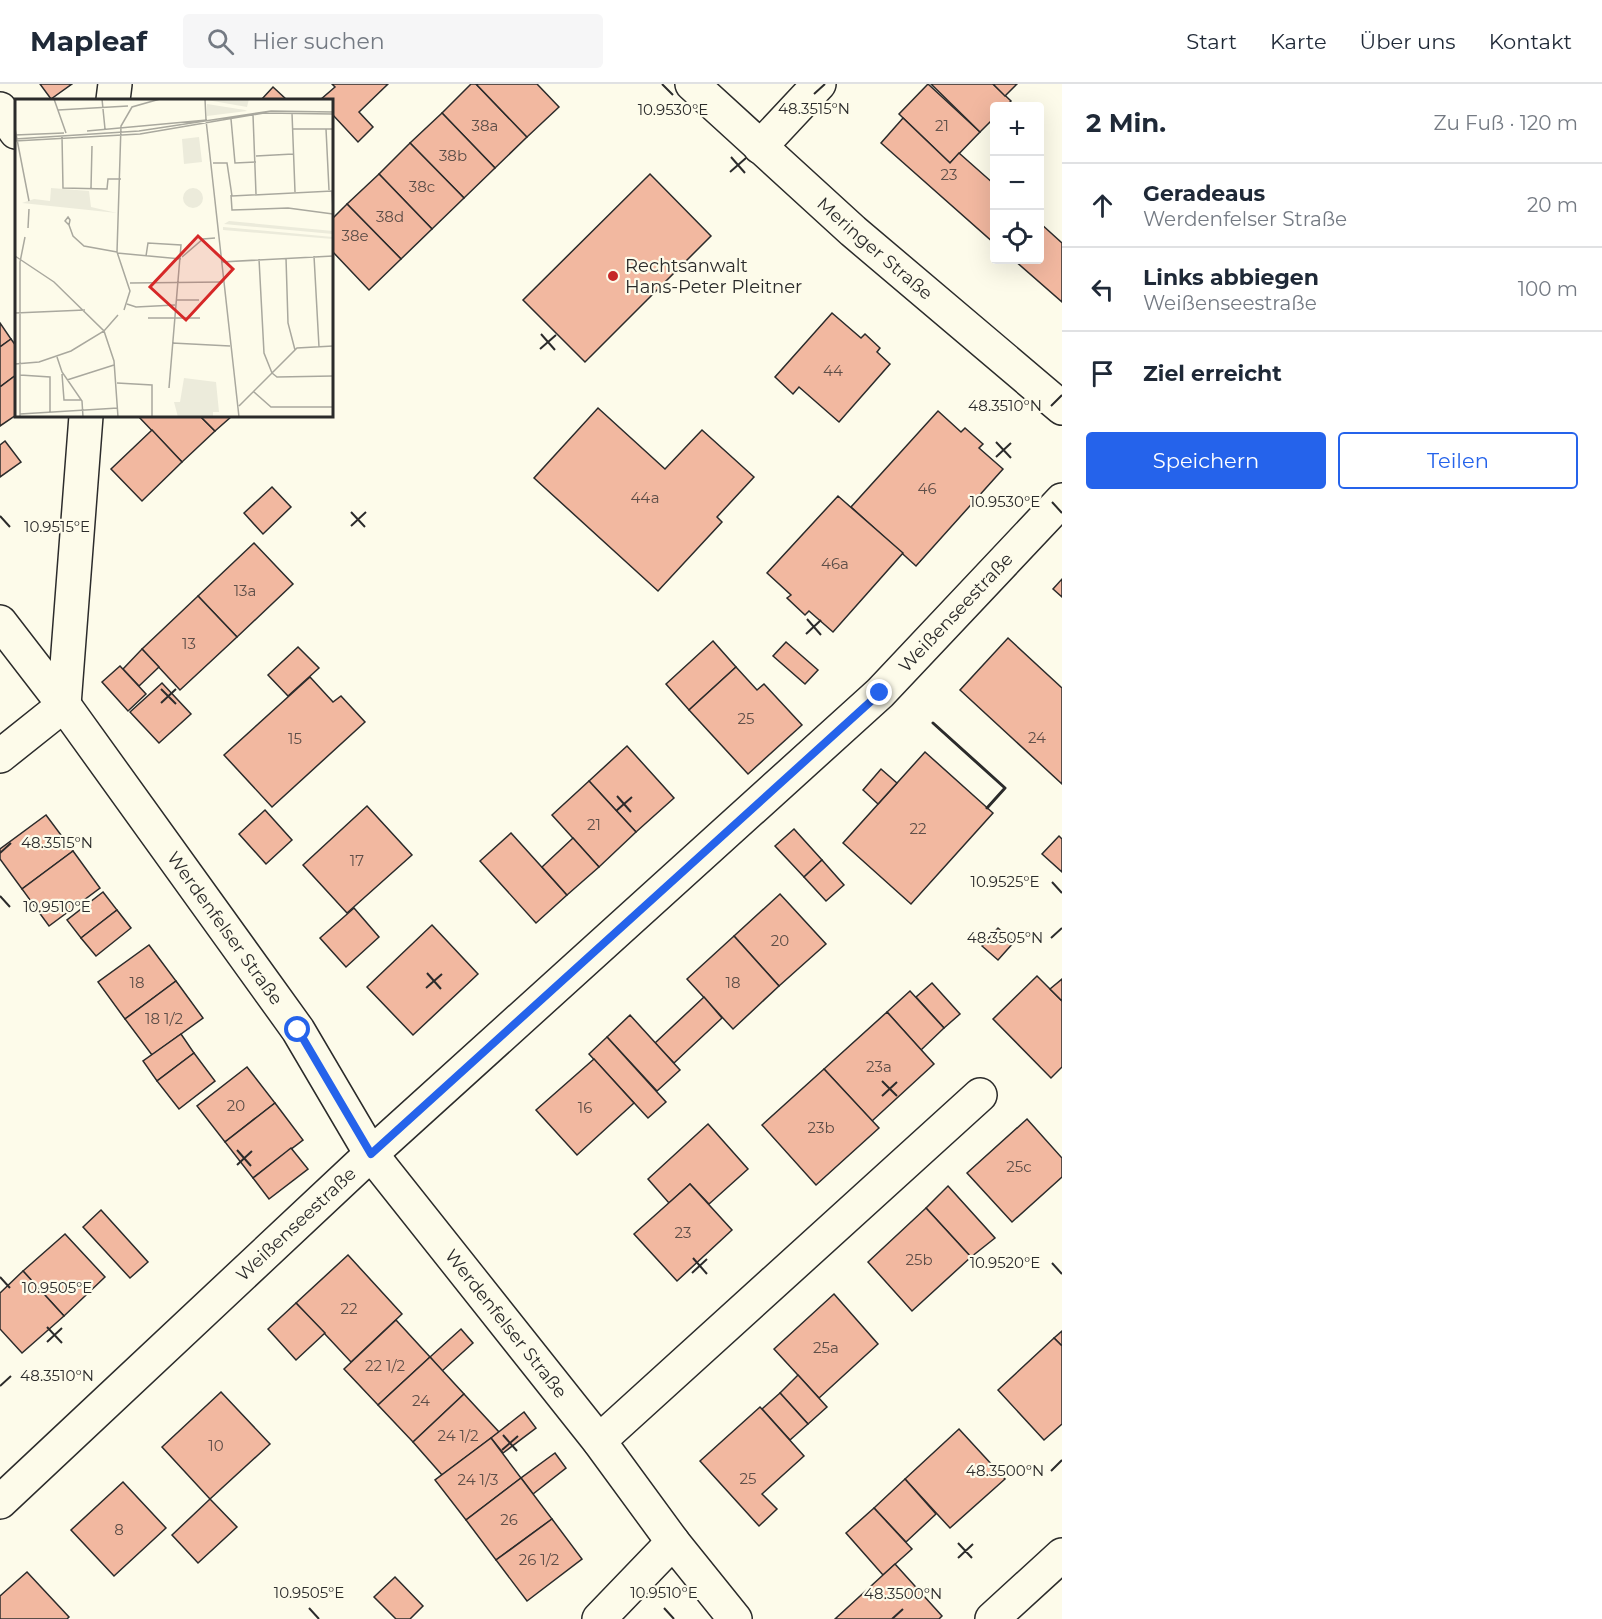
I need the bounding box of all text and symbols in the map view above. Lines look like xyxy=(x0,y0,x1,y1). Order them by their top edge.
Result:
search box xyxy=(183,14,603,68)
text: Mapleaf xyxy=(30,24,147,58)
icon: search xyxy=(204,25,237,58)
text: Hier suchen xyxy=(252,28,385,55)
text: Start xyxy=(1186,29,1237,54)
text: Karte xyxy=(1270,29,1327,54)
text: Über uns xyxy=(1360,29,1456,54)
text: Kontakt xyxy=(1489,29,1572,54)
inset map xyxy=(15,99,333,417)
text: 48.3515°N xyxy=(778,99,850,118)
text: 10.9530°E xyxy=(638,100,708,119)
map controls xyxy=(990,102,1044,264)
button: + xyxy=(990,102,1044,156)
text: 2 Min. xyxy=(1086,107,1166,139)
text: Zu Fuß · 120 m xyxy=(1434,111,1578,135)
house number: 38a xyxy=(472,116,498,135)
house number: 21 xyxy=(935,116,949,135)
house number: 38b xyxy=(439,146,467,165)
button: − xyxy=(990,156,1044,210)
house number: 23 xyxy=(941,165,957,184)
house number: 38c xyxy=(409,177,435,196)
text: Geradeaus xyxy=(1143,180,1265,207)
icon: ahead xyxy=(1086,189,1119,222)
street label: Meringer Straße xyxy=(812,193,937,305)
text: 20 m xyxy=(1527,193,1578,217)
house number: 38d xyxy=(376,207,404,226)
text: Werdenfelser Straße xyxy=(1143,207,1347,231)
button: locate xyxy=(990,210,1044,264)
house number: 38e xyxy=(341,226,369,245)
place label: Rechtsanwalt Hans-Peter Pleitner xyxy=(625,255,802,298)
text: Links abbiegen xyxy=(1143,264,1319,291)
marker: Rechtsanwalt Hans-Peter Pleitner xyxy=(606,269,620,283)
icon: left xyxy=(1086,273,1119,306)
text: 100 m xyxy=(1518,277,1578,301)
text: Weißenseestraße xyxy=(1143,291,1317,315)
icon: arrive xyxy=(1086,357,1119,390)
text: Ziel erreicht xyxy=(1143,360,1282,387)
house number: 44 xyxy=(823,361,843,380)
text: 48.3510°N xyxy=(968,396,1042,415)
button: Speichern xyxy=(1086,432,1326,489)
button: Teilen xyxy=(1338,432,1578,489)
house number: 46 xyxy=(917,479,937,498)
house number: 44a xyxy=(630,488,660,507)
text: 10.9530°E xyxy=(970,492,1040,511)
text: 10.9515°E xyxy=(24,517,90,536)
street label: Weißenseestraße xyxy=(894,548,1018,677)
house number: 46a xyxy=(821,554,849,573)
house number: 13a xyxy=(234,581,256,600)
house number: 13 xyxy=(182,634,196,653)
route end xyxy=(866,679,892,705)
house number: 25 xyxy=(737,709,755,728)
house number: 24 xyxy=(1028,728,1046,747)
house number: 15 xyxy=(288,729,302,748)
house number: 21 xyxy=(587,815,601,834)
house number: 22 xyxy=(909,819,927,838)
text: 48.3515°N xyxy=(21,833,93,852)
street label: Werdenfelser Straße xyxy=(162,847,288,1009)
house number: 17 xyxy=(350,851,364,870)
text: 10.9525°E xyxy=(970,872,1040,891)
text: 10.9510°E xyxy=(23,897,91,916)
text: 48.3505°N xyxy=(967,928,1043,947)
house number: 20 xyxy=(771,931,789,950)
house number: 18 xyxy=(130,973,145,992)
house number: 18 xyxy=(726,973,741,992)
house number: 18 1/2 xyxy=(145,1009,183,1028)
route start xyxy=(284,1016,310,1042)
house number: 23a xyxy=(866,1057,892,1076)
house number: 20 xyxy=(227,1096,245,1115)
house number: 16 xyxy=(578,1098,592,1117)
house number: 23b xyxy=(807,1118,835,1137)
house number: 25c xyxy=(1006,1157,1032,1176)
street label: Weißenseestraße xyxy=(232,1163,361,1286)
house number: 23 xyxy=(675,1223,691,1242)
street label: Werdenfelser Straße xyxy=(440,1245,572,1403)
house number: 25b xyxy=(905,1250,933,1269)
text: 10.9520°E xyxy=(970,1253,1040,1272)
text: 10.9505°E xyxy=(22,1278,92,1297)
house number: 22 xyxy=(340,1299,358,1318)
house number: 25a xyxy=(813,1338,839,1357)
house number: 22 1/2 xyxy=(365,1356,405,1375)
text: 48.3510°N xyxy=(20,1366,94,1385)
house number: 24 xyxy=(412,1391,430,1410)
house number: 24 1/2 xyxy=(438,1426,479,1445)
house number: 10 xyxy=(208,1436,224,1455)
text: 48.3500°N xyxy=(966,1461,1044,1480)
house number: 25 xyxy=(739,1469,757,1488)
house number: 24 1/3 xyxy=(458,1470,498,1489)
house number: 26 xyxy=(500,1510,518,1529)
house number: 8 xyxy=(114,1520,124,1539)
house number: 26 1/2 xyxy=(519,1550,559,1569)
text: 10.9505°E xyxy=(274,1583,344,1602)
text: 10.9510°E xyxy=(630,1583,698,1602)
text: 48.3500°N xyxy=(864,1584,942,1603)

